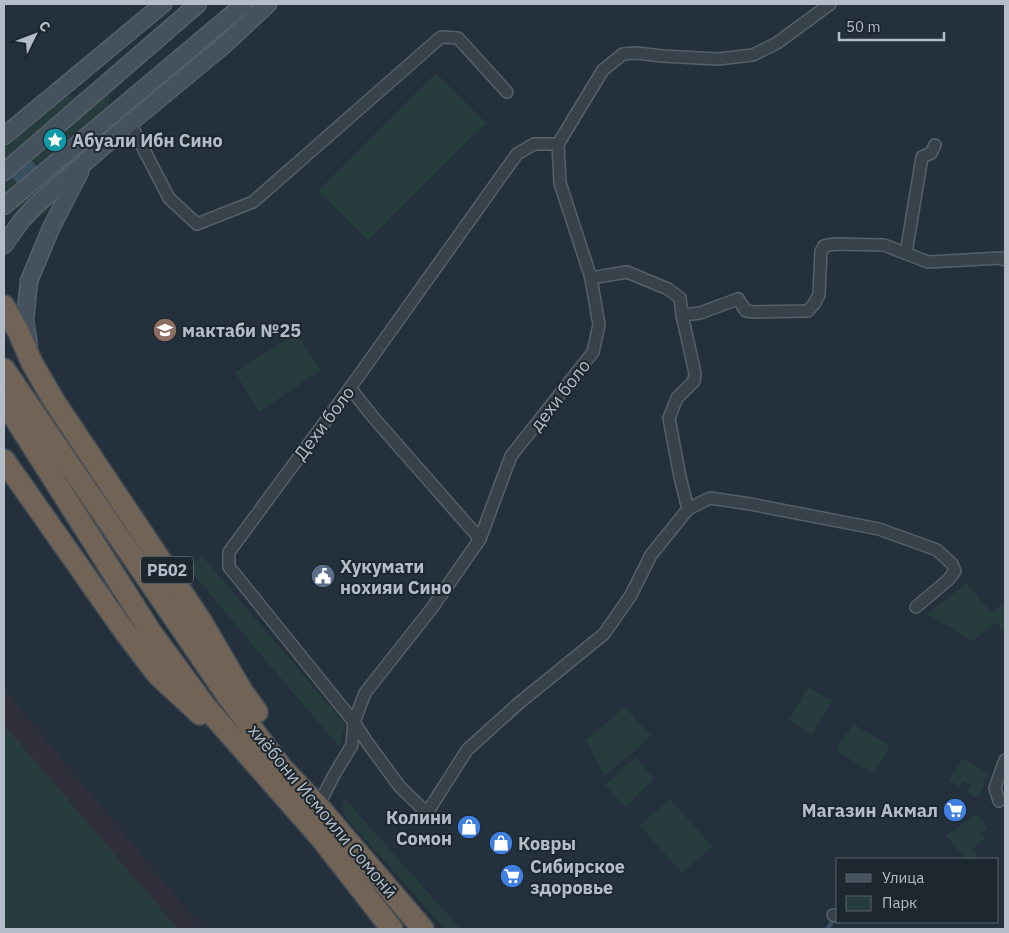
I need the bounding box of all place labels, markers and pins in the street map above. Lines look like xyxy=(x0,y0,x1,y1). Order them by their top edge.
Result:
place icon: Абуали Ибн Сино xyxy=(42,127,68,153)
place label: Абуали Ибн Сино xyxy=(72,129,223,152)
school or university icon: мактаби №25 xyxy=(152,317,178,343)
place label: мактаби №25 xyxy=(182,319,301,342)
place label: Хукумати нохияи Сино xyxy=(340,555,452,599)
public building icon: Хукумати нохияи Сино xyxy=(310,563,336,589)
supermarket icon: Магазин Акмал xyxy=(942,797,968,823)
place label: Магазин Акмал xyxy=(802,799,938,822)
place label: Колини Сомон xyxy=(386,806,452,850)
shop icon: Колини Сомон xyxy=(456,814,482,840)
shop icon: Ковры xyxy=(488,830,514,856)
place label: Ковры xyxy=(518,832,576,855)
place label: Сибирское здоровье xyxy=(530,855,625,899)
supermarket icon: Сибирское здоровье xyxy=(499,863,525,889)

